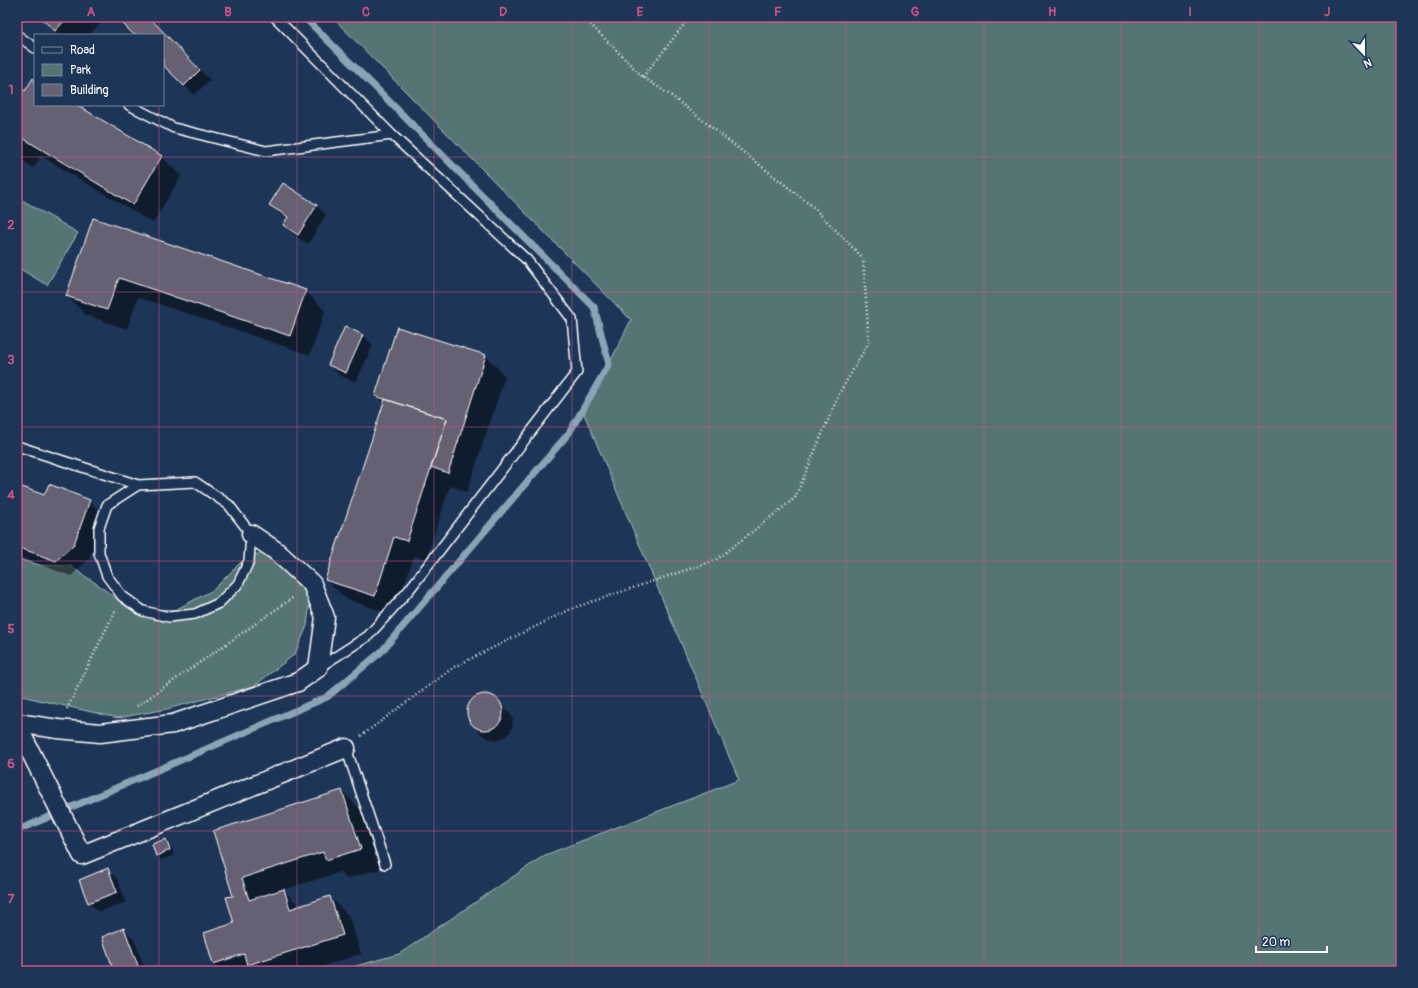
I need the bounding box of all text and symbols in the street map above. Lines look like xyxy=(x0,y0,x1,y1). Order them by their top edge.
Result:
text: A xyxy=(87,4,96,20)
text: B xyxy=(224,4,232,20)
text: C xyxy=(362,4,370,20)
text: D xyxy=(499,4,507,20)
text: E xyxy=(637,4,644,20)
text: F xyxy=(774,4,782,20)
text: G xyxy=(911,4,920,20)
text: H xyxy=(1048,4,1056,20)
text: I xyxy=(1188,4,1192,20)
text: J xyxy=(1324,4,1330,20)
legend xyxy=(34,34,164,106)
north arrow xyxy=(1344,34,1384,74)
text: Road xyxy=(70,43,95,58)
text: N xyxy=(1361,55,1373,70)
text: Park xyxy=(70,63,91,78)
text: 1 xyxy=(8,82,14,98)
text: Building xyxy=(70,83,109,98)
text: 2 xyxy=(7,217,15,233)
text: 3 xyxy=(7,352,15,368)
text: 4 xyxy=(7,487,15,503)
text: 5 xyxy=(7,621,15,637)
text: 6 xyxy=(7,756,15,772)
text: 7 xyxy=(8,891,15,907)
scale bar xyxy=(1256,928,1327,954)
text: 20 m xyxy=(1262,935,1291,950)

